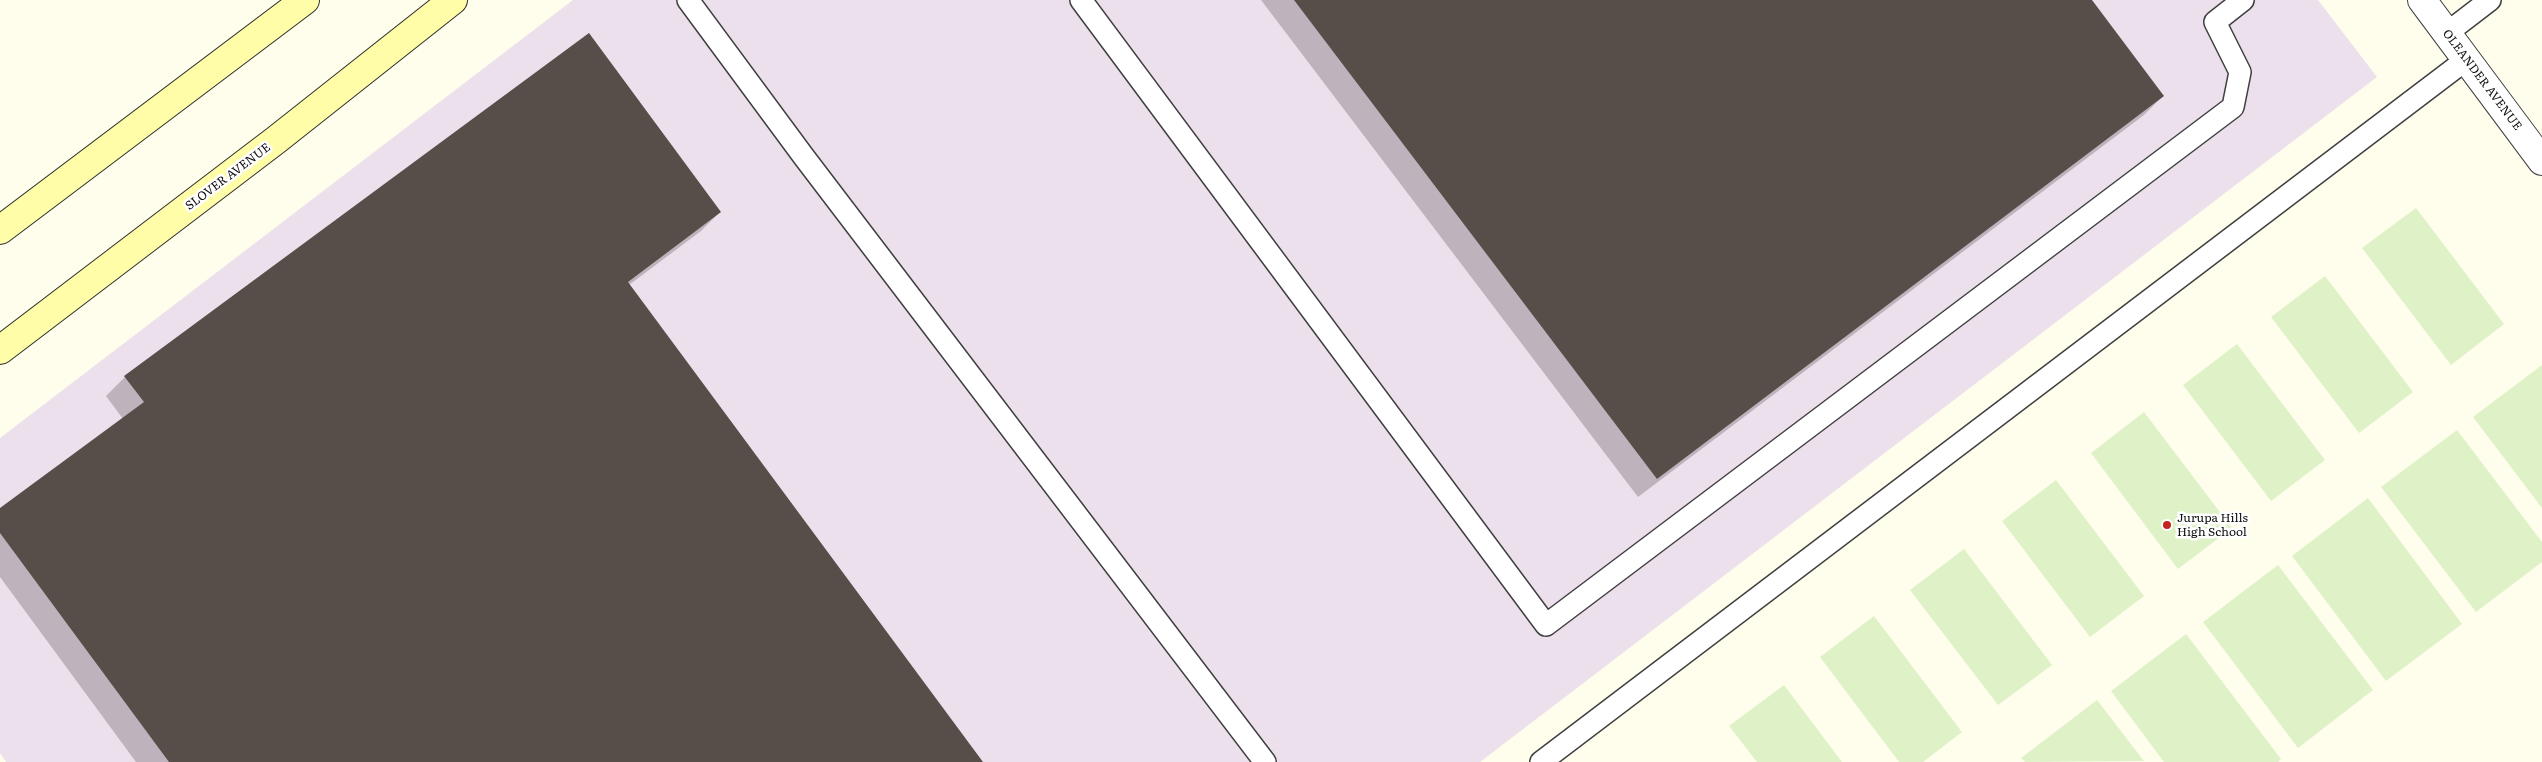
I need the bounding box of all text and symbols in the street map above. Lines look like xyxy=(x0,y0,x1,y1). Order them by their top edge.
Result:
street label: OLEANDER AVENUE xyxy=(2439,27,2525,133)
street label: SLOVER AVENUE xyxy=(183,140,273,214)
place label: Jurupa Hills High School xyxy=(2177,511,2248,539)
marker: Jurupa Hills High School xyxy=(2161,519,2173,531)

